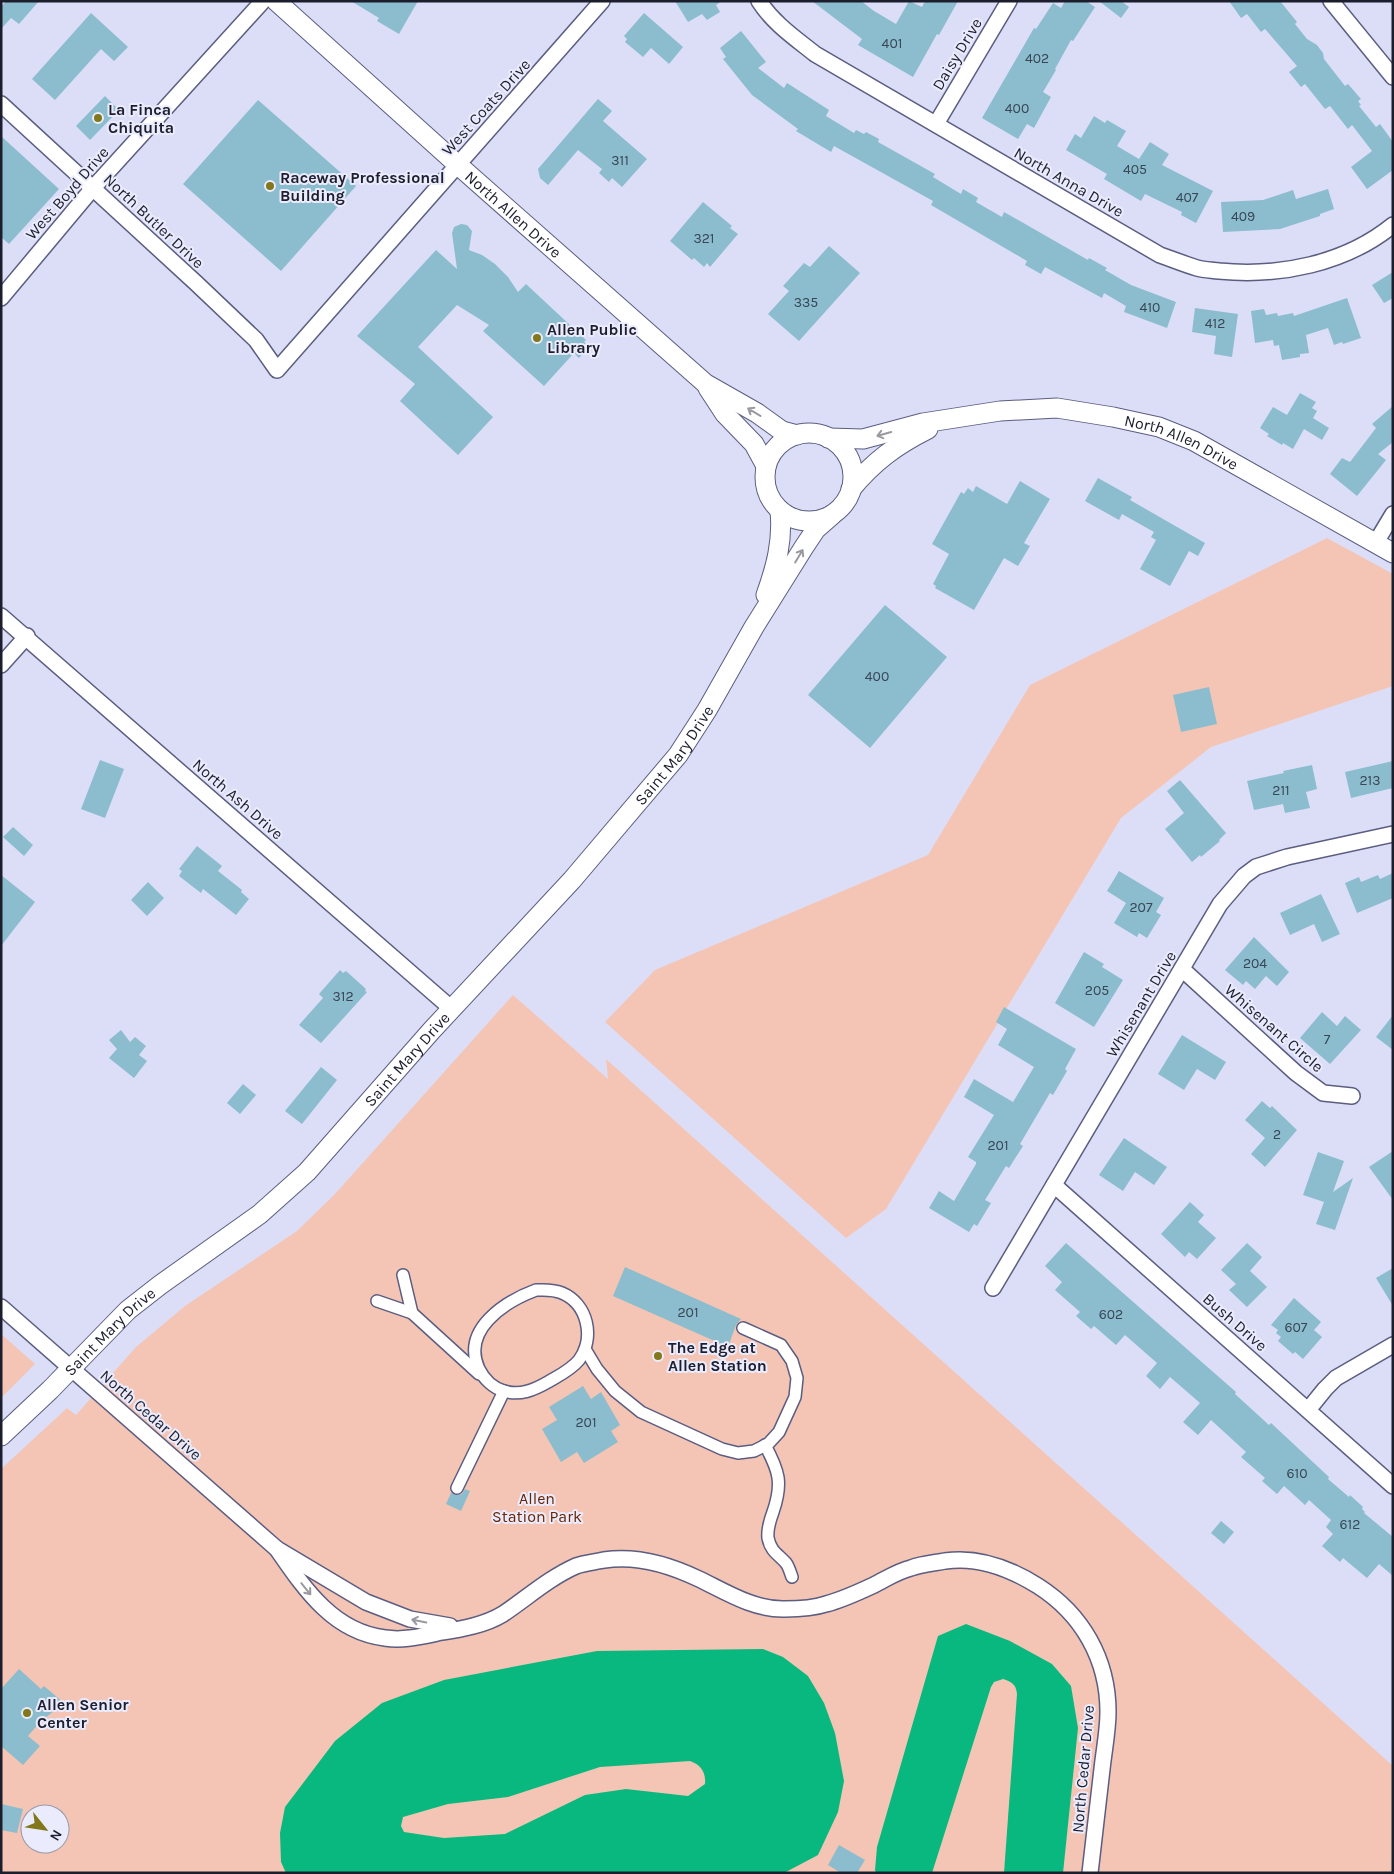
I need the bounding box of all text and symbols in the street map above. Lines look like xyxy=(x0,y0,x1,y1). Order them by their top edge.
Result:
street label: Daisy Drive xyxy=(928,14,986,94)
house number: 401 xyxy=(882,35,902,52)
house number: 402 xyxy=(1025,50,1049,67)
street label: West Coats Drive xyxy=(438,55,534,159)
place label: La Finca Chiquita xyxy=(108,100,174,137)
house number: 400 xyxy=(1005,100,1029,117)
marker: La Finca Chiquita xyxy=(92,112,104,124)
street label: West Boyd Drive xyxy=(21,143,113,243)
street label: North Anna Drive xyxy=(1011,143,1127,221)
house number: 311 xyxy=(611,152,629,169)
house number: 405 xyxy=(1123,161,1147,178)
street label: North Allen Drive xyxy=(461,166,566,262)
place label: Raceway Professional Building xyxy=(280,168,445,205)
street label: North Butler Drive xyxy=(100,170,208,272)
marker: Raceway Professional Building xyxy=(264,180,276,192)
house number: 407 xyxy=(1176,189,1199,206)
house number: 409 xyxy=(1231,208,1255,225)
house number: 321 xyxy=(693,230,715,247)
house number: 335 xyxy=(794,294,818,311)
house number: 410 xyxy=(1140,299,1160,316)
house number: 412 xyxy=(1205,315,1225,332)
place label: Allen Public Library xyxy=(547,320,637,357)
marker: Allen Public Library xyxy=(531,332,543,344)
one-way arrow xyxy=(748,407,762,417)
street label: North Allen Drive xyxy=(1123,410,1242,474)
one-way arrow xyxy=(876,429,892,439)
one-way arrow xyxy=(794,550,804,564)
house number: 400 xyxy=(865,668,889,685)
street label: Saint Mary Drive xyxy=(630,702,717,809)
street label: North Ash Drive xyxy=(189,755,287,843)
house number: 213 xyxy=(1359,772,1381,789)
house number: 211 xyxy=(1272,782,1290,799)
house number: 207 xyxy=(1130,899,1153,916)
street label: Whisenant Drive xyxy=(1102,947,1180,1061)
house number: 204 xyxy=(1243,955,1267,972)
street label: Whisenant Circle xyxy=(1221,980,1327,1076)
house number: 205 xyxy=(1085,982,1109,999)
house number: 312 xyxy=(332,988,354,1005)
street label: Saint Mary Drive xyxy=(360,1008,454,1110)
house number: 7 xyxy=(1324,1031,1331,1048)
house number: 2 xyxy=(1273,1126,1281,1143)
house number: 201 xyxy=(987,1137,1009,1154)
street label: Saint Mary Drive xyxy=(60,1283,159,1379)
street label: Bush Drive xyxy=(1199,1289,1271,1355)
house number: 201 xyxy=(677,1304,699,1321)
house number: 602 xyxy=(1099,1306,1123,1323)
house number: 607 xyxy=(1285,1319,1308,1336)
place label: The Edge at Allen Station xyxy=(668,1338,767,1375)
marker: The Edge at Allen Station xyxy=(652,1350,664,1362)
street label: North Cedar Drive xyxy=(96,1366,206,1464)
house number: 201 xyxy=(575,1414,597,1431)
house number: 610 xyxy=(1287,1465,1307,1482)
park label: Allen Station Park xyxy=(492,1489,582,1526)
house number: 612 xyxy=(1340,1516,1360,1533)
one-way arrow xyxy=(300,1582,311,1595)
one-way arrow xyxy=(411,1616,427,1625)
place label: Allen Senior Center xyxy=(37,1695,129,1732)
street label: North Cedar Drive xyxy=(1068,1704,1098,1834)
marker: Allen Senior Center xyxy=(21,1707,33,1719)
north arrow xyxy=(20,1804,70,1854)
text: N xyxy=(46,1827,66,1844)

